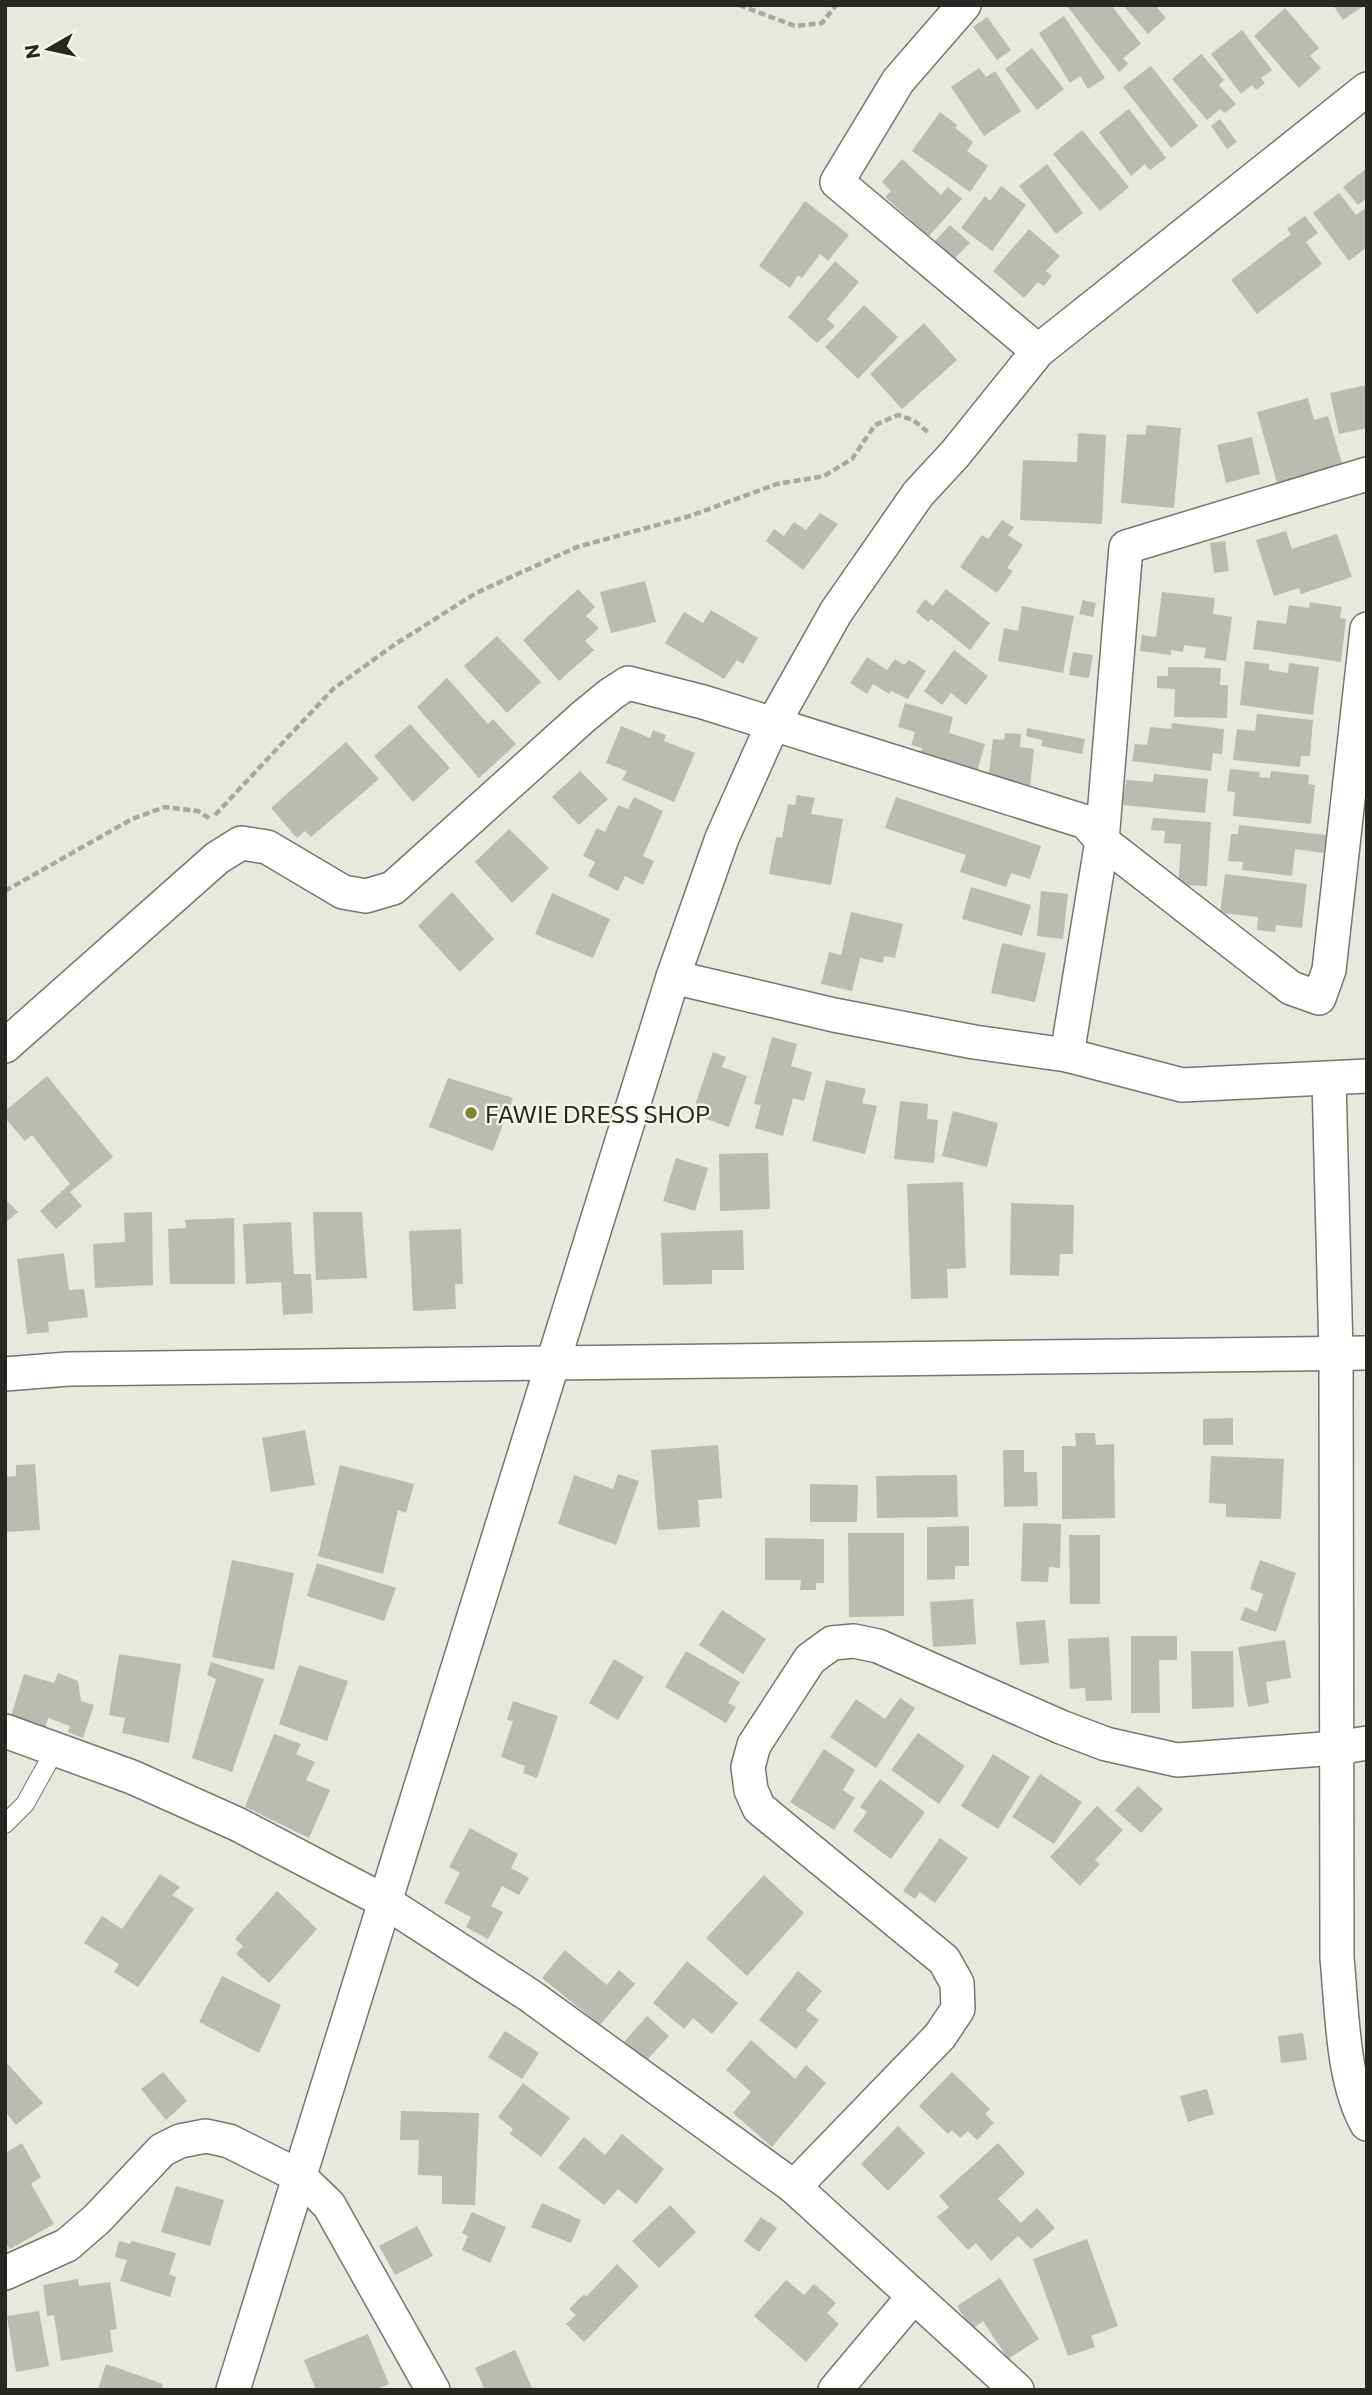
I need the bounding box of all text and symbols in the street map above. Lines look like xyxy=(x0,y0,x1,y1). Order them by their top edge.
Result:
north arrow xyxy=(14,14,84,84)
text: N xyxy=(19,43,44,61)
place label: FAWIE DRESS SHOP xyxy=(485,1099,710,1128)
marker: FAWIE DRESS SHOP xyxy=(463,1105,479,1121)

